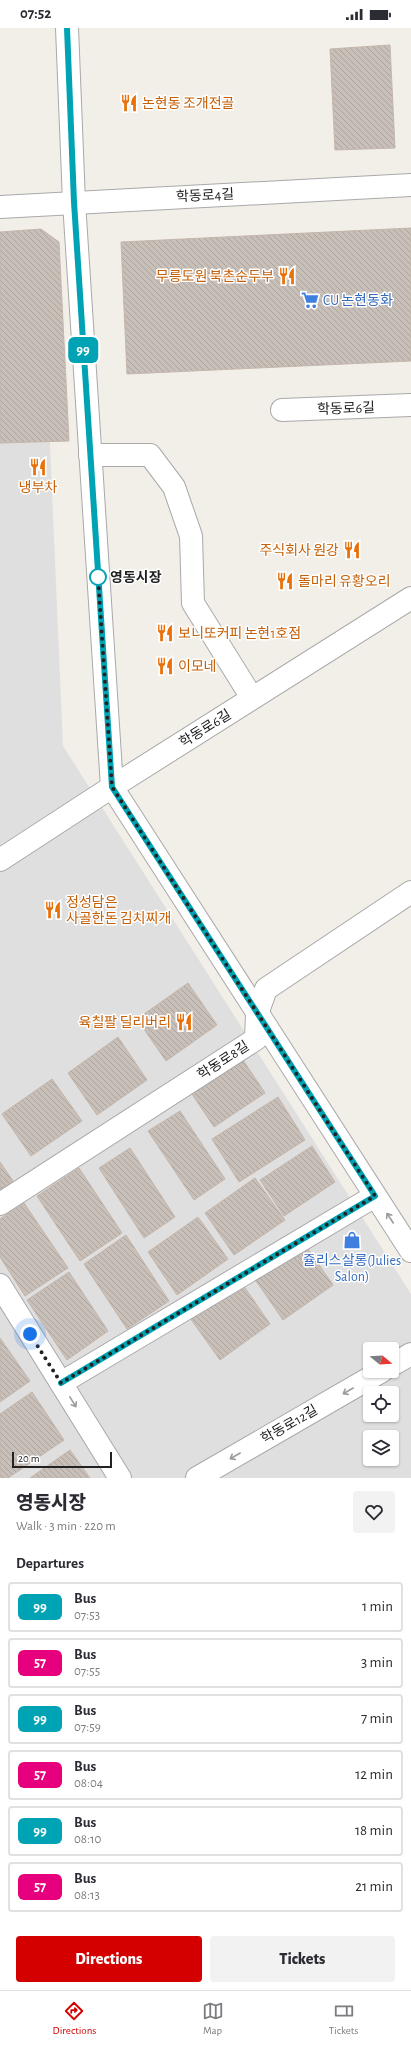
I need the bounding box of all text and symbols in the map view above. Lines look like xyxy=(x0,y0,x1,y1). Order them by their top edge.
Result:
text: 07:52 xyxy=(20,6,51,21)
restaurant icon: 논현동 조개전골 xyxy=(119,93,139,113)
place label: 논현동 조개전골 xyxy=(142,95,234,111)
street label: 학동로4길 xyxy=(175,185,235,205)
restaurant icon: 무릉도원 북촌순두부 xyxy=(277,266,297,286)
place label: 무릉도원 북촌순두부 xyxy=(156,269,274,284)
supermarket icon: CU 논현동화 xyxy=(300,290,320,310)
place label: CU 논현동화 xyxy=(323,292,393,308)
line badge: 99 xyxy=(65,337,101,363)
text: 99 xyxy=(76,343,90,357)
street label: 학동로6길 xyxy=(317,399,375,417)
restaurant icon: 냉부차 xyxy=(28,457,48,477)
place label: 냉부차 xyxy=(19,480,57,495)
restaurant icon: 주식회사 원강 xyxy=(342,540,362,560)
place label: 주식회사 원강 xyxy=(259,543,339,558)
marker: 영동시장 xyxy=(89,568,107,586)
place label: 영동시장 xyxy=(110,570,162,585)
restaurant icon: 돌마리 유황오리 xyxy=(275,571,295,591)
place label: 돌마리 유황오리 xyxy=(298,574,390,589)
restaurant icon: 보니또커피 논현1호점 xyxy=(155,623,175,643)
place label: 보니또커피 논현1호점 xyxy=(178,625,301,641)
restaurant icon: 이모네 xyxy=(155,656,175,676)
place label: 이모네 xyxy=(178,659,217,674)
street label: 학동로6길 xyxy=(176,706,234,750)
place label: 정성담은 사골한돈 김치찌개 xyxy=(66,895,171,926)
restaurant icon: 정성담은 사골한돈 김치찌개 xyxy=(43,900,63,920)
restaurant icon: 육칠팔 딜리버리 xyxy=(174,1012,194,1032)
place label: 육칠팔 딜리버리 xyxy=(79,1014,171,1030)
street label: 학동로8길 xyxy=(194,1037,252,1083)
one-way arrow xyxy=(385,1212,393,1224)
shop icon: 쥴리스살롱(Julies Salon) xyxy=(342,1230,362,1250)
place label: 쥴리스살롱(Julies Salon) xyxy=(303,1253,401,1284)
your location xyxy=(20,1324,40,1344)
north arrow xyxy=(363,1342,399,1378)
map controls xyxy=(363,1342,399,1466)
button: locate xyxy=(363,1386,399,1422)
one-way arrow xyxy=(342,1387,354,1395)
one-way arrow xyxy=(69,1396,77,1408)
street label: 학동로12길 xyxy=(258,1401,320,1447)
button: layers xyxy=(363,1430,399,1466)
scale bar xyxy=(12,1450,112,1469)
one-way arrow xyxy=(229,1452,241,1460)
text: 20 m xyxy=(18,1453,39,1464)
button: heart xyxy=(353,1491,395,1533)
text: 영동시장 xyxy=(16,1494,86,1513)
text: Walk · 3 min · 220 m xyxy=(16,1520,116,1533)
text: Departures xyxy=(16,1556,84,1571)
text: Bus xyxy=(74,1591,96,1606)
text: 1 min xyxy=(362,1599,393,1614)
text: 99 xyxy=(33,1600,47,1614)
text: 07:53 xyxy=(74,1609,100,1622)
text: Bus xyxy=(74,1647,96,1662)
text: 3 min xyxy=(361,1655,393,1670)
text: 57 xyxy=(34,1656,46,1670)
text: 07:55 xyxy=(74,1665,100,1678)
text: Bus xyxy=(74,1703,96,1718)
text: 7 min xyxy=(361,1711,393,1726)
text: 99 xyxy=(33,1712,47,1726)
text: 07:59 xyxy=(74,1721,101,1734)
text: Bus xyxy=(74,1759,96,1774)
text: 12 min xyxy=(355,1767,393,1782)
text: 57 xyxy=(34,1768,46,1782)
text: 08:04 xyxy=(74,1777,103,1790)
text: Bus xyxy=(74,1815,96,1830)
text: 18 min xyxy=(355,1823,393,1838)
text: 99 xyxy=(33,1824,47,1838)
text: 08:10 xyxy=(74,1833,101,1846)
text: Bus xyxy=(74,1871,96,1886)
text: 21 min xyxy=(355,1879,393,1894)
text: 57 xyxy=(34,1880,46,1894)
text: 08:13 xyxy=(74,1889,100,1902)
button: Directions xyxy=(16,1936,202,1982)
button: Tickets xyxy=(210,1936,395,1982)
tab: Directions xyxy=(53,2000,96,2037)
tab: Map xyxy=(202,2000,224,2037)
tab: Tickets xyxy=(329,2000,358,2037)

